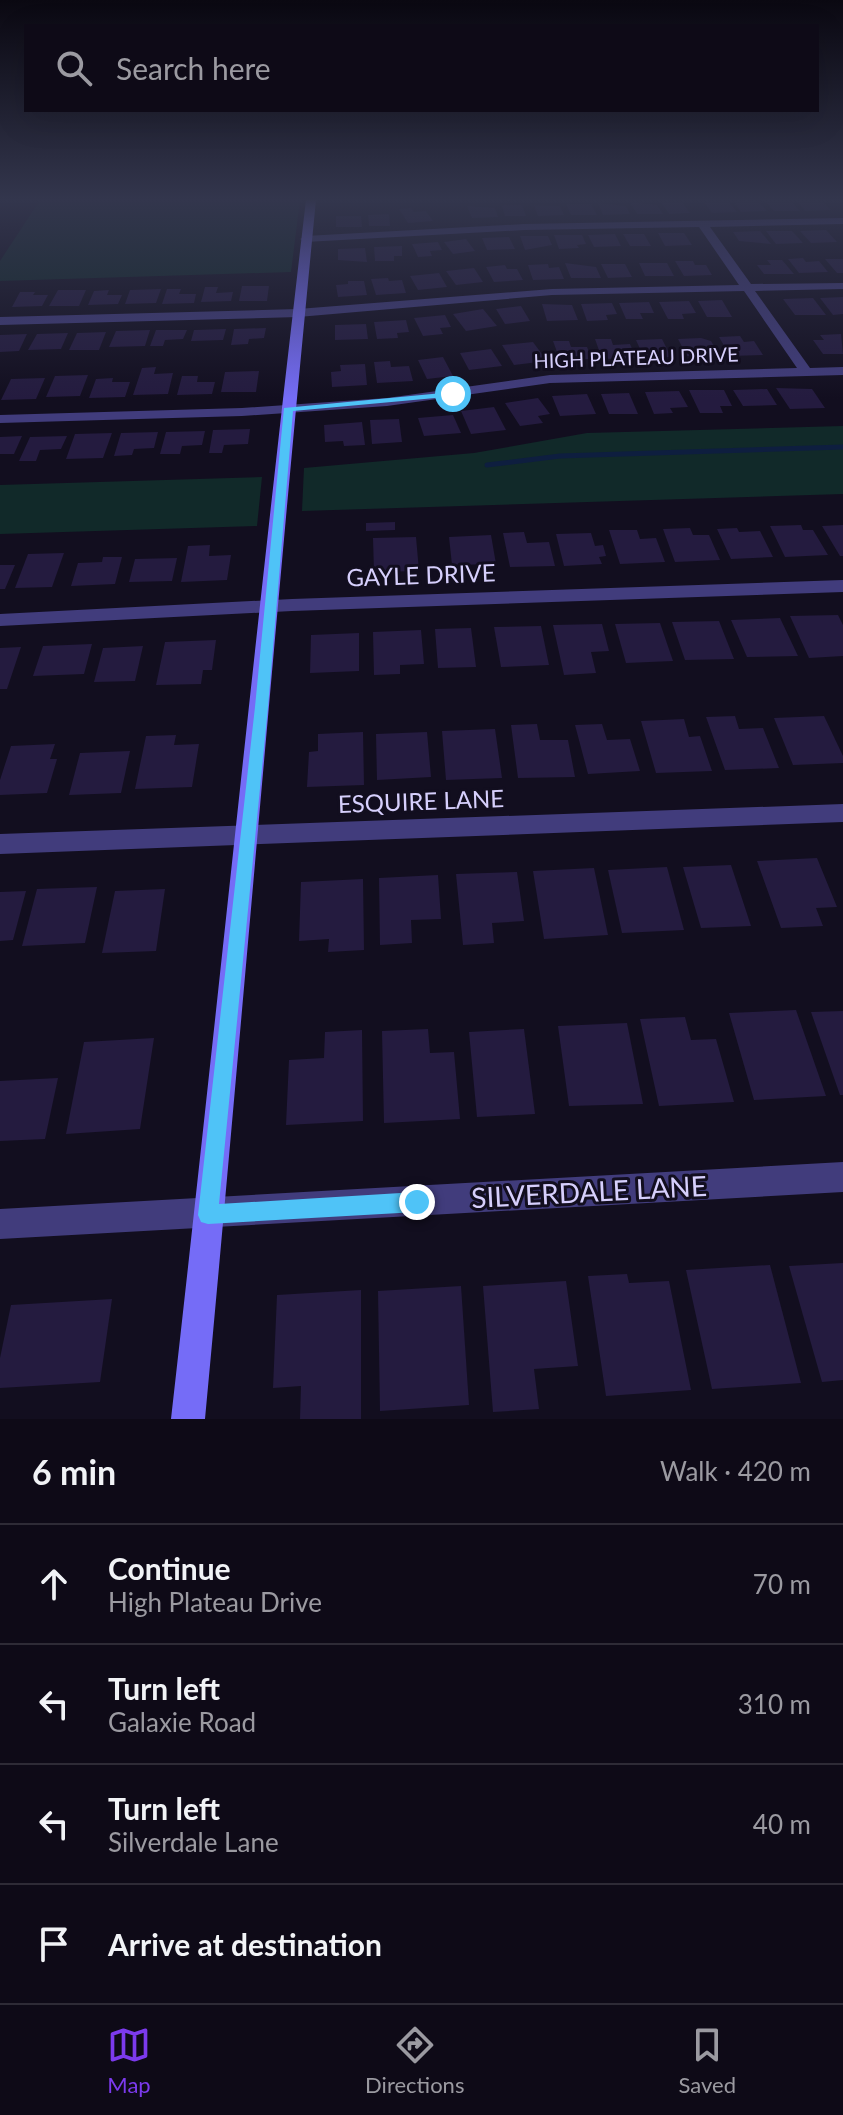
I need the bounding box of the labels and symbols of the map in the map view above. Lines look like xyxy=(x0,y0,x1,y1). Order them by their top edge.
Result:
street label: HIGH PLATEAU DRIVE xyxy=(533,341,739,373)
route start xyxy=(435,376,471,412)
street label: GAYLE DRIVE xyxy=(346,557,496,592)
street label: ESQUIRE LANE xyxy=(337,783,505,818)
street label: SILVERDALE LANE xyxy=(470,1168,708,1214)
route end xyxy=(399,1184,435,1220)

